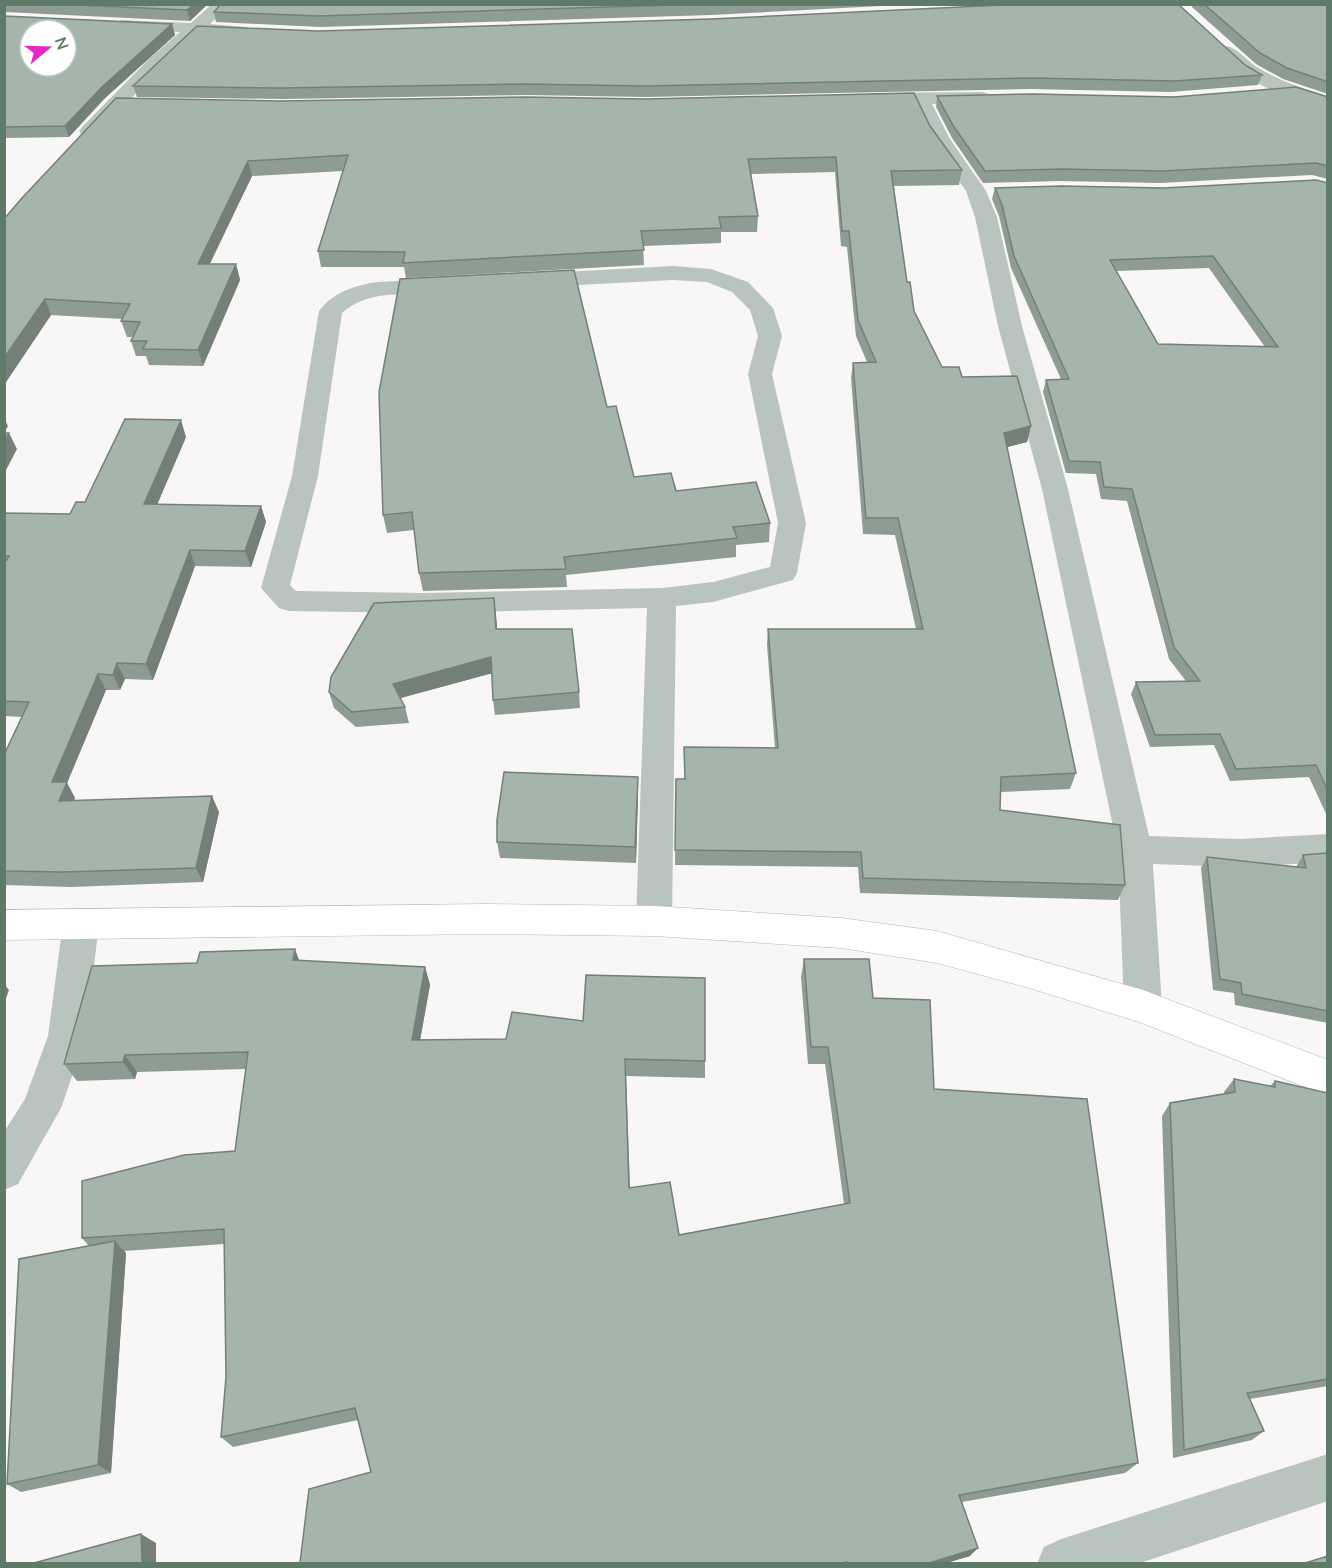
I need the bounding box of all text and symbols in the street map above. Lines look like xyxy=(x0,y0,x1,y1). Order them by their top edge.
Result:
north arrow xyxy=(18,18,78,78)
text: N xyxy=(49,34,74,53)

